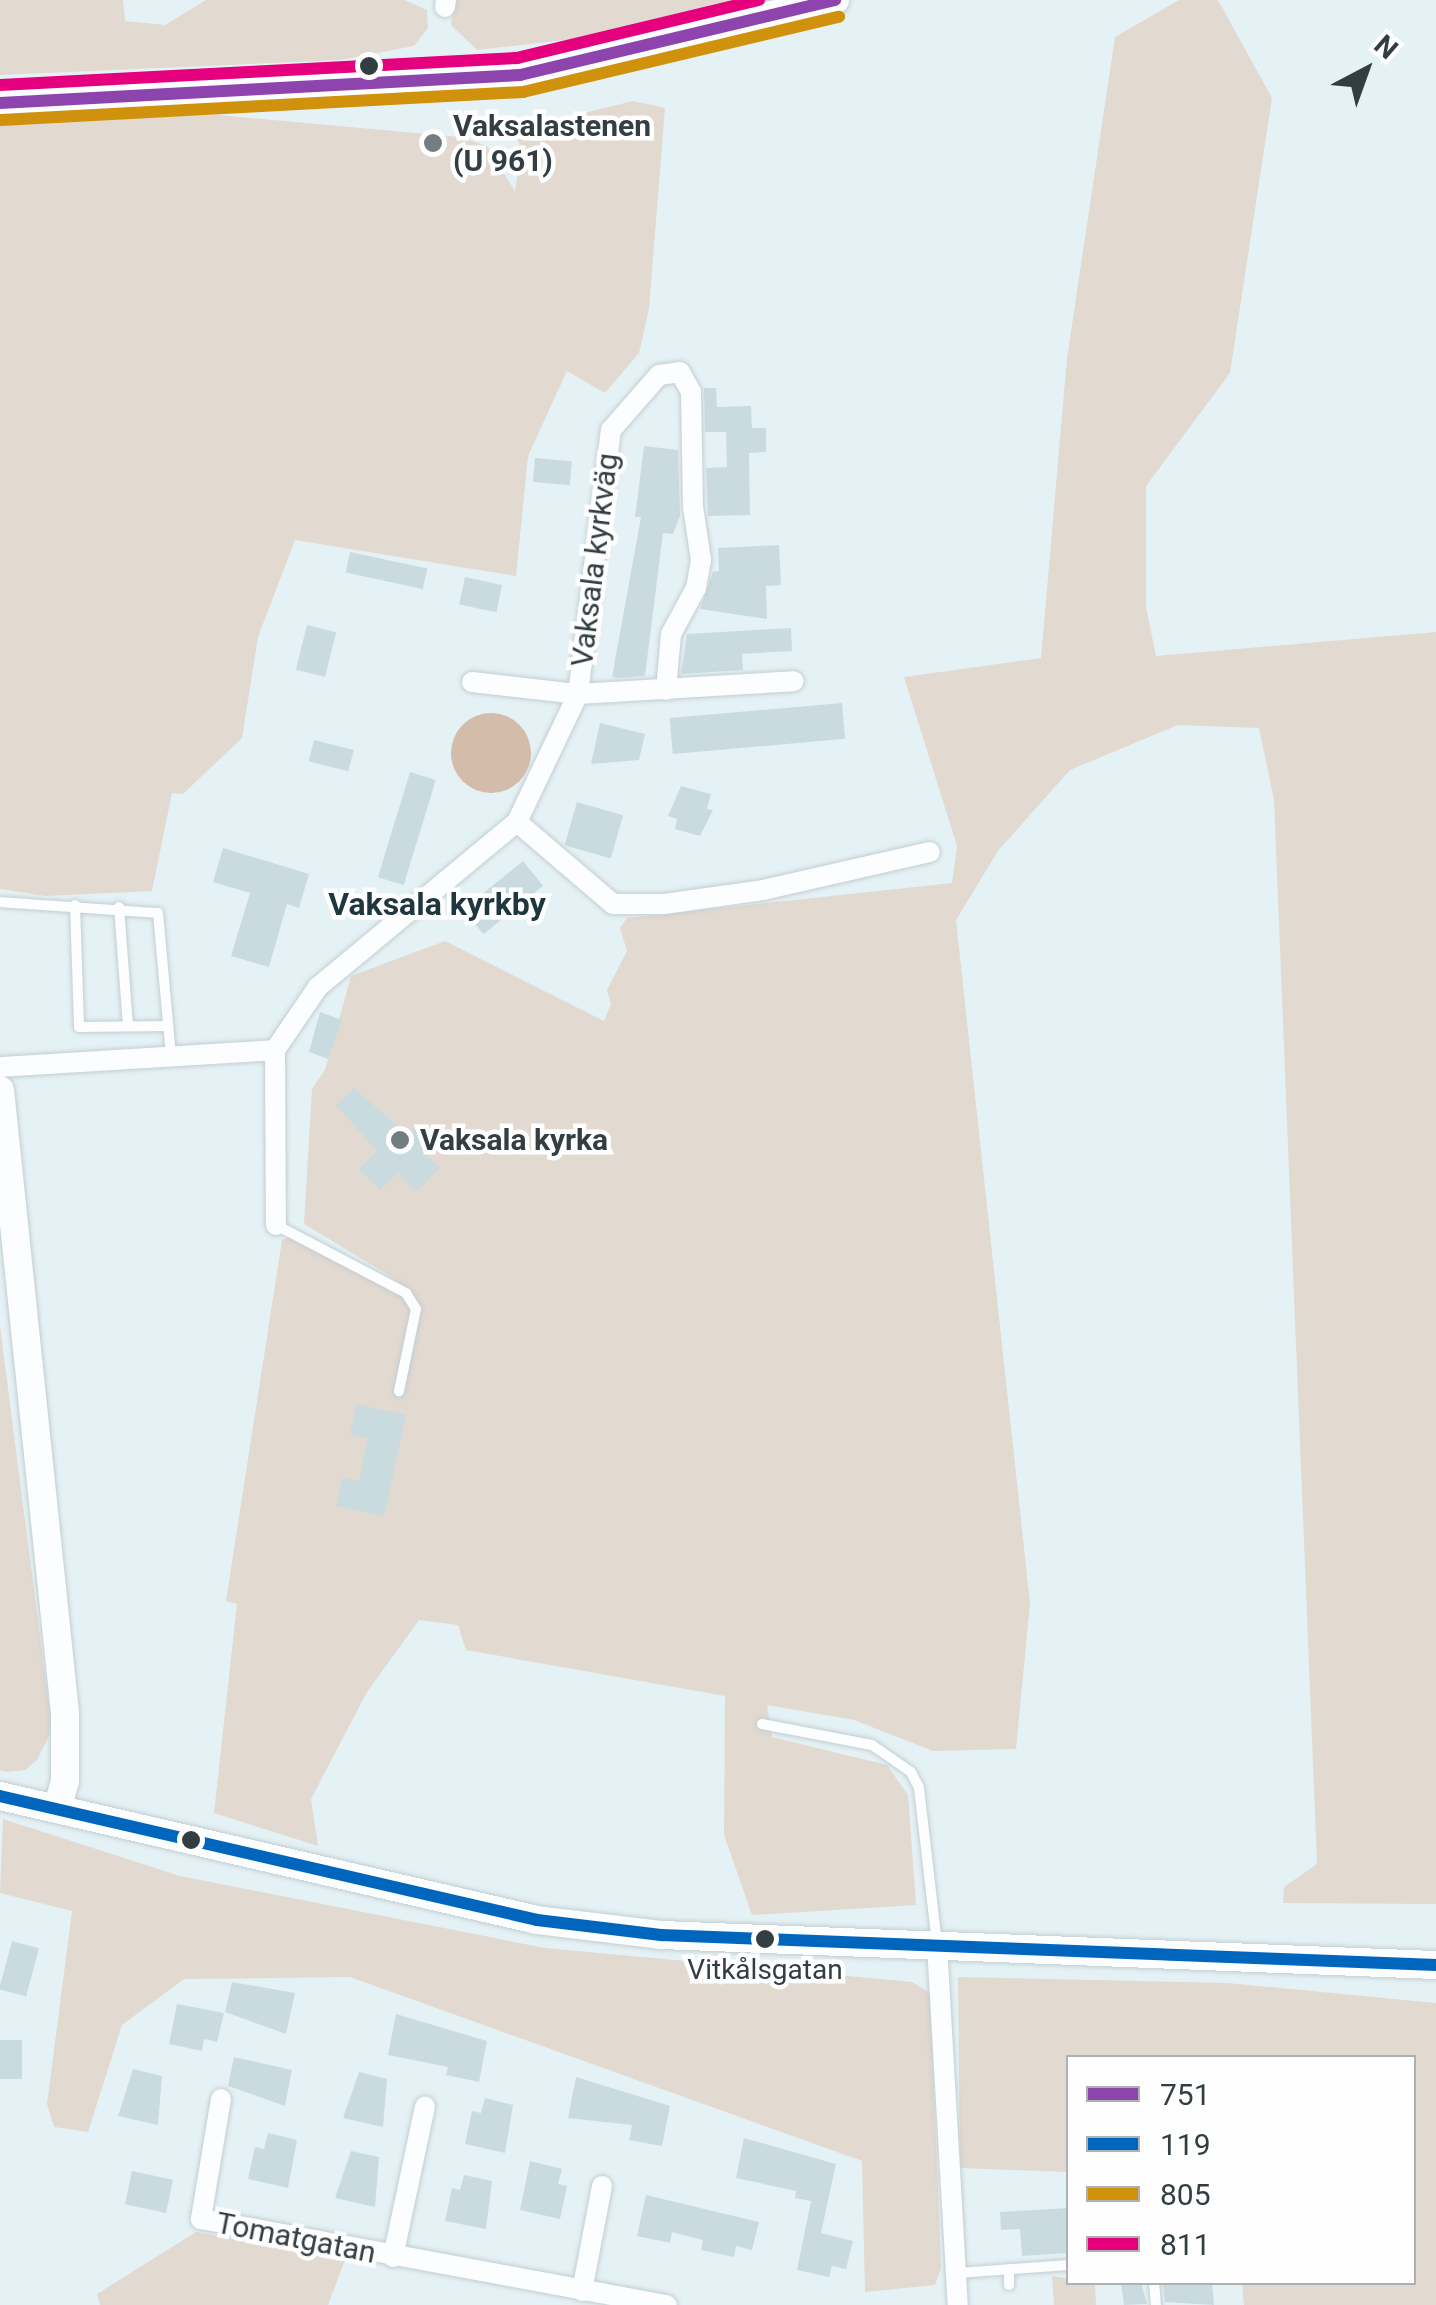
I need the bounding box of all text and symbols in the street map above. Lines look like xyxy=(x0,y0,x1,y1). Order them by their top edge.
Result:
north arrow xyxy=(1316,20,1416,120)
text: N xyxy=(1368,28,1404,66)
unlabelled marker xyxy=(359,56,379,76)
place label: Vaksalastenen (U 961) xyxy=(453,108,651,178)
marker: Vaksalastenen (U 961) xyxy=(422,132,444,154)
street label: Vaksala kyrkväg xyxy=(564,451,626,669)
district label: Vaksala kyrkby xyxy=(328,885,546,923)
place label: Vaksala kyrka xyxy=(420,1122,608,1158)
marker: Vaksala kyrka xyxy=(389,1129,411,1151)
unlabelled marker xyxy=(181,1830,201,1850)
marker: Vitkålsgatan xyxy=(755,1929,775,1949)
place label: Vitkålsgatan xyxy=(687,1953,843,1987)
legend xyxy=(1066,2055,1416,2285)
text: 751 xyxy=(1160,2077,1211,2112)
text: 119 xyxy=(1160,2127,1211,2162)
text: 805 xyxy=(1160,2177,1211,2212)
street label: Tomatgatan xyxy=(213,2205,379,2271)
text: 811 xyxy=(1160,2227,1211,2262)

